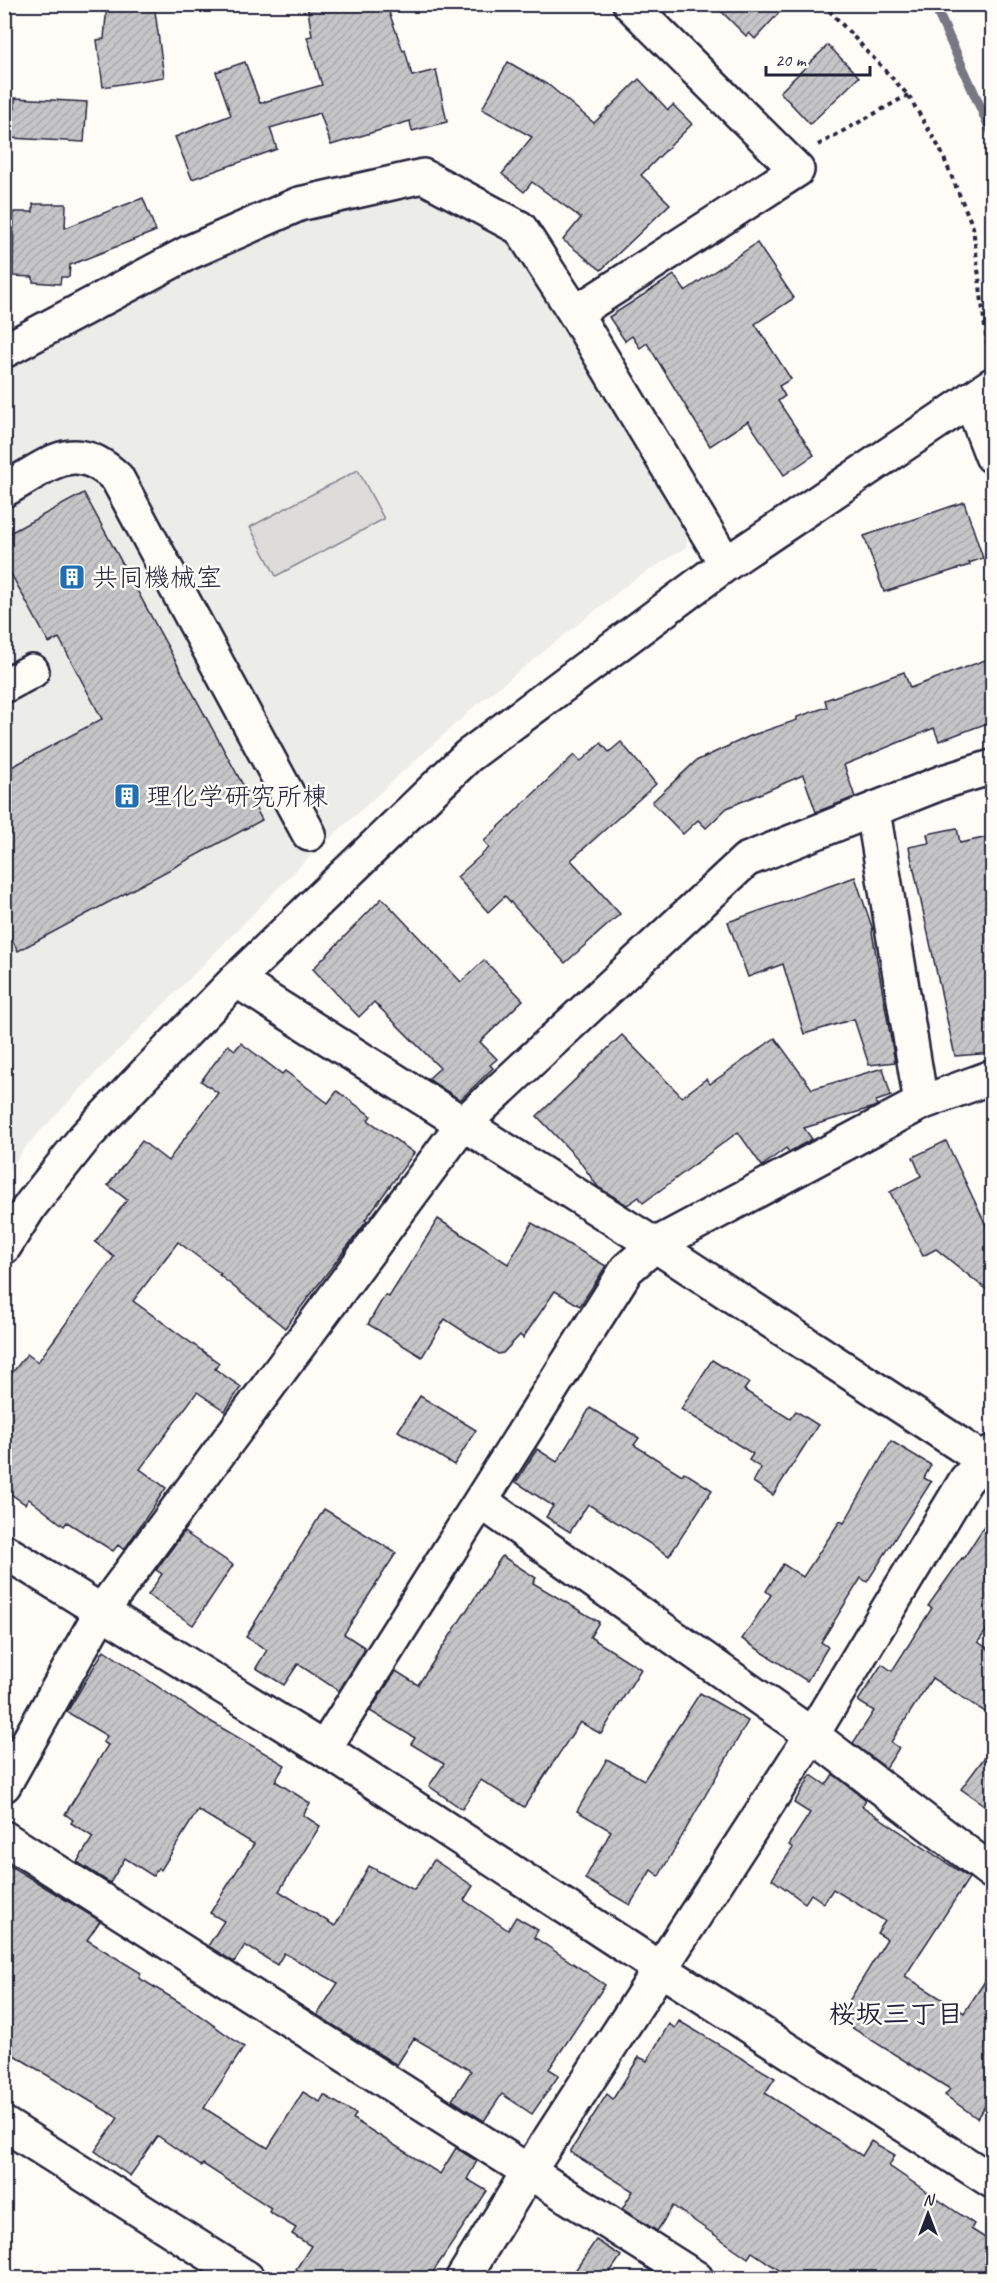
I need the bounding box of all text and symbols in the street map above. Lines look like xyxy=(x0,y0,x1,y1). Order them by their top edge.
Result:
scale bar xyxy=(766,39,870,77)
text: 20 m xyxy=(775,49,808,71)
place label: 共同機械室 xyxy=(92,561,222,594)
building icon: 共同機械室 xyxy=(57,562,87,592)
place label: 理化学研究所棟 xyxy=(146,780,328,813)
building icon: 理化学研究所棟 xyxy=(112,781,142,811)
district label: 桜坂三丁目 xyxy=(829,1997,964,2031)
north arrow xyxy=(898,2184,958,2244)
text: N xyxy=(923,2190,936,2210)

